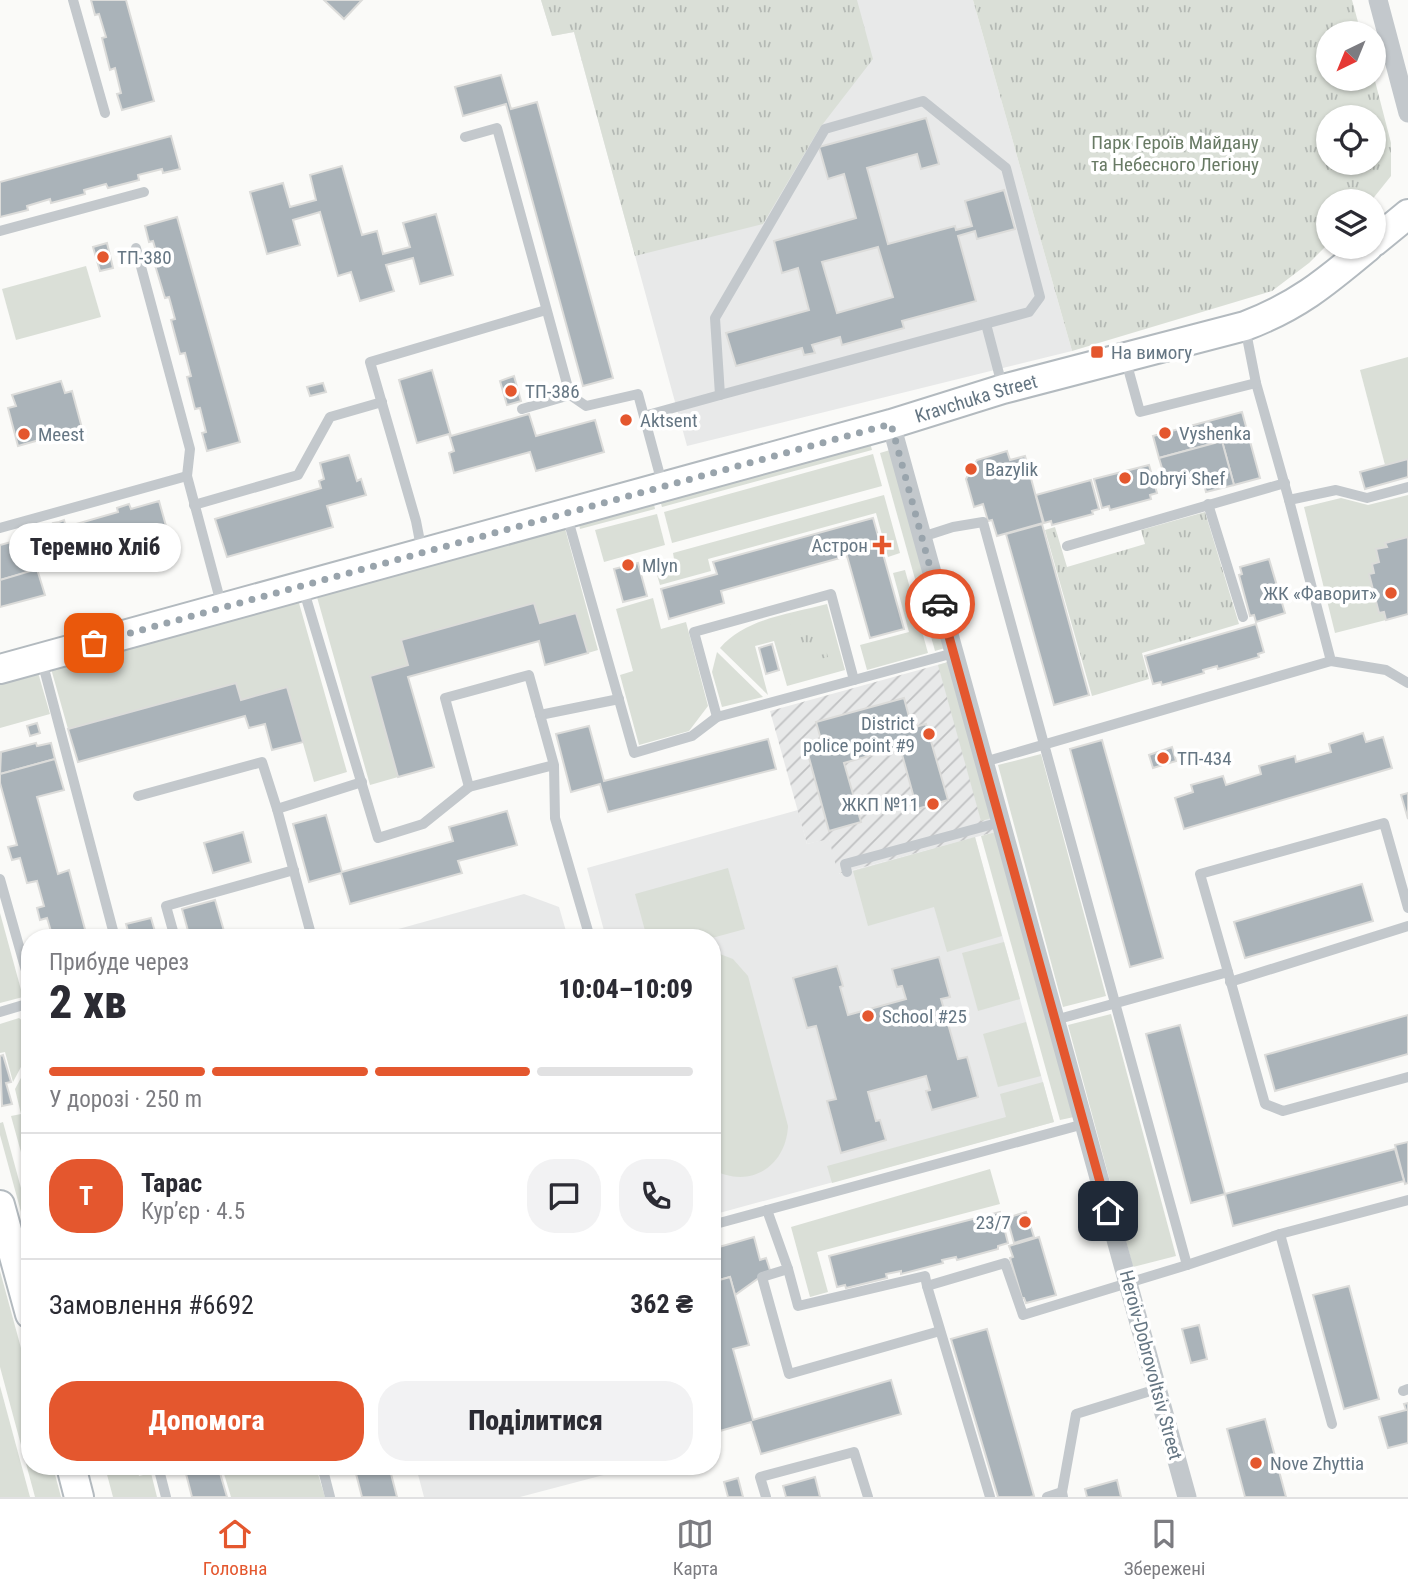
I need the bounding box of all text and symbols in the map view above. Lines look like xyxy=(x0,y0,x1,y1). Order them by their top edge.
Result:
north arrow xyxy=(1316,21,1386,91)
map controls xyxy=(1316,21,1386,259)
button: locate xyxy=(1316,105,1386,175)
park label: Парк Героїв Майдану та Небесного Легіону xyxy=(1091,131,1259,176)
button: layers xyxy=(1316,189,1386,259)
place label: ТП-380 xyxy=(117,246,172,269)
marker: ТП-380 xyxy=(95,249,111,265)
place label: На вимогу xyxy=(1111,341,1192,364)
marker: На вимогу xyxy=(1089,344,1105,360)
street label: Kravchuka Street xyxy=(912,369,1040,427)
place label: ТП-386 xyxy=(525,380,580,403)
marker: ТП-386 xyxy=(503,383,519,399)
place label: Aktsent xyxy=(640,409,698,432)
marker: Aktsent xyxy=(618,412,634,428)
place label: Vyshenka xyxy=(1179,422,1251,445)
place label: Meest xyxy=(38,423,84,446)
marker: Vyshenka xyxy=(1157,425,1173,441)
marker: Meest xyxy=(16,426,32,442)
place label: Bazylik xyxy=(985,458,1038,481)
marker: Bazylik xyxy=(963,461,979,477)
place label: Dobryi Shef xyxy=(1139,467,1225,490)
marker: Dobryi Shef xyxy=(1117,470,1133,486)
callout: Теремно Хліб xyxy=(8,524,180,573)
text: Теремно Хліб xyxy=(30,534,160,561)
place label: Астрон xyxy=(812,534,868,557)
marker: Астрон xyxy=(874,537,890,553)
place label: Mlyn xyxy=(642,554,678,577)
marker: Mlyn xyxy=(620,557,636,573)
courier xyxy=(905,569,975,639)
place label: ЖК «Фаворит» xyxy=(1263,582,1377,605)
icon: car xyxy=(921,585,959,623)
marker: ЖК «Фаворит» xyxy=(1383,585,1399,601)
pin xyxy=(64,613,124,673)
icon: bag xyxy=(75,624,113,662)
place label: District police point #9 xyxy=(803,712,915,757)
marker: District police point #9 xyxy=(921,726,937,742)
place label: ТП-434 xyxy=(1177,747,1232,770)
marker: ТП-434 xyxy=(1155,750,1171,766)
place label: ЖКП №11 xyxy=(842,793,919,816)
marker: ЖКП №11 xyxy=(925,796,941,812)
text: Прибуде через xyxy=(49,949,189,976)
text: 10:04–10:09 xyxy=(559,974,693,1004)
text: 2 хв xyxy=(49,975,127,1029)
place label: School #25 xyxy=(882,1005,967,1028)
marker: School #25 xyxy=(860,1008,876,1024)
text: У дорозі · 250 m xyxy=(49,1086,202,1113)
button: chat xyxy=(527,1159,601,1233)
button: phone xyxy=(619,1159,693,1233)
text: Тарас xyxy=(141,1168,202,1198)
text: Т xyxy=(79,1181,93,1211)
pin xyxy=(1078,1181,1138,1241)
icon: home xyxy=(1089,1192,1127,1230)
text: Кур’єр · 4.5 xyxy=(141,1198,245,1225)
place label: 23/7 xyxy=(976,1211,1011,1234)
marker: 23/7 xyxy=(1017,1214,1033,1230)
street label: Heroiv-Dobrovoltsiv Street xyxy=(1115,1268,1187,1462)
text: 362 ₴ xyxy=(630,1289,693,1319)
text: Замовлення #6692 xyxy=(49,1290,254,1320)
button: Допомога xyxy=(49,1381,364,1461)
button: Поділитися xyxy=(378,1381,693,1461)
place label: Nove Zhyttia xyxy=(1270,1452,1364,1475)
marker: Nove Zhyttia xyxy=(1248,1455,1264,1471)
tab: Головна xyxy=(203,1515,267,1580)
tab: Карта xyxy=(673,1515,718,1580)
tab: Збережені xyxy=(1124,1515,1205,1580)

